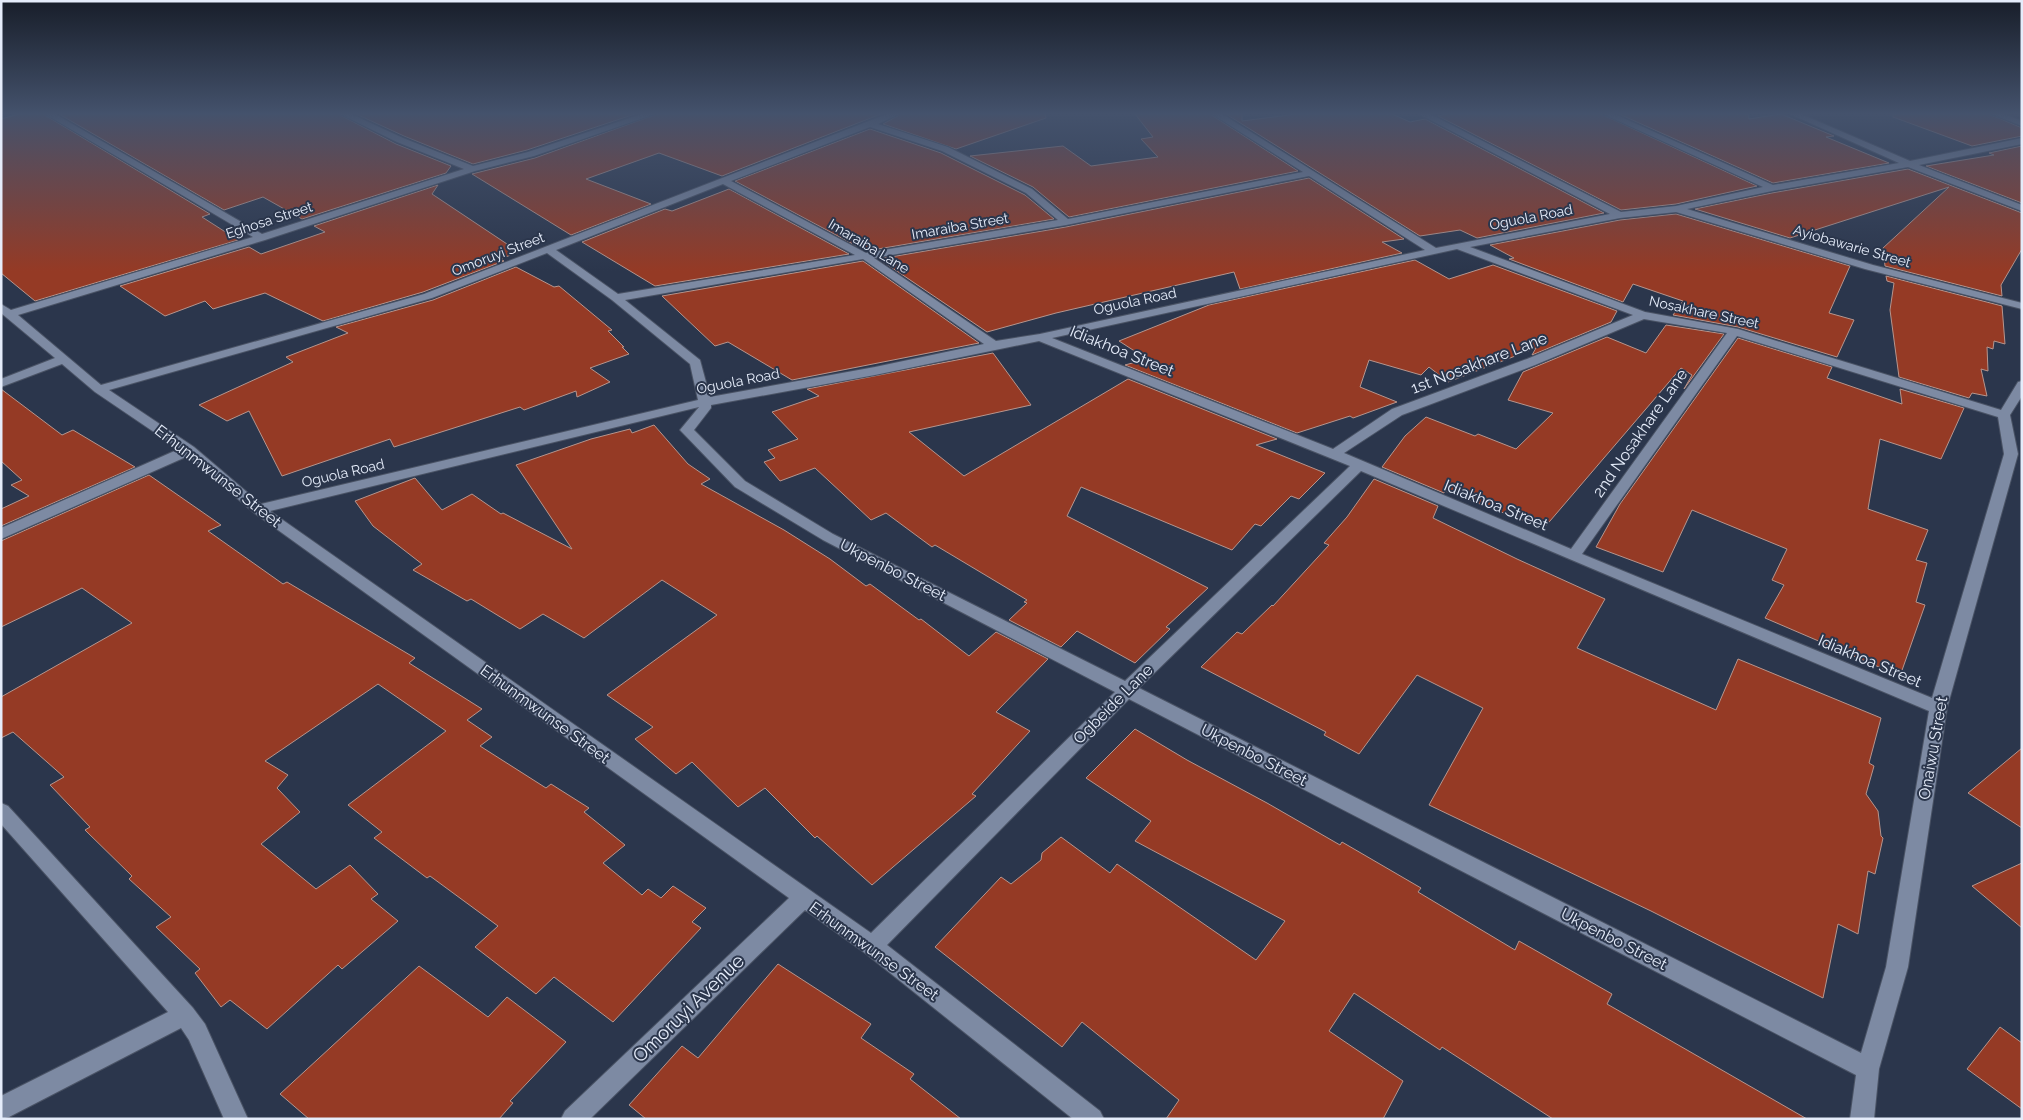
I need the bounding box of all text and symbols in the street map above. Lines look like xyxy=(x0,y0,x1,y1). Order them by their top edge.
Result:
street label: Eghosa Street xyxy=(224,198,315,242)
street label: Oguola Road xyxy=(1488,201,1574,233)
street label: Imaraiba Street xyxy=(910,210,1010,242)
street label: Imaraiba Lane xyxy=(826,216,912,276)
street label: Ayiobawarie Street xyxy=(1791,222,1913,271)
street label: Omoruyi Street xyxy=(449,229,547,279)
street label: Oguola Road xyxy=(1092,284,1178,318)
street label: Nosakhare Street xyxy=(1648,293,1761,332)
street label: Idiakhoa Street xyxy=(1067,321,1177,381)
street label: 1st Nosakhare Lane xyxy=(1408,328,1550,398)
street label: Oguola Road xyxy=(695,365,781,397)
street label: 2nd Nosakhare Lane xyxy=(1589,365,1691,501)
street label: Erhunmwunse Street xyxy=(151,421,286,532)
street label: Oguola Road xyxy=(300,456,386,490)
street label: Idiakhoa Street xyxy=(1441,475,1551,535)
street label: Ukpenbo Street xyxy=(837,535,950,605)
street label: Idiakhoa Street xyxy=(1815,631,1925,692)
street label: Ogbeide Lane xyxy=(1069,660,1157,748)
street label: Erhunmwunse Street xyxy=(477,661,614,768)
street label: Onaiwu Street xyxy=(1915,694,1952,801)
street label: Ukpenbo Street xyxy=(1198,720,1311,790)
street label: Erhunmwunse Street xyxy=(806,898,943,1005)
street label: Ukpenbo Street xyxy=(1558,904,1671,974)
street label: Omoruyi Avenue xyxy=(628,949,748,1067)

